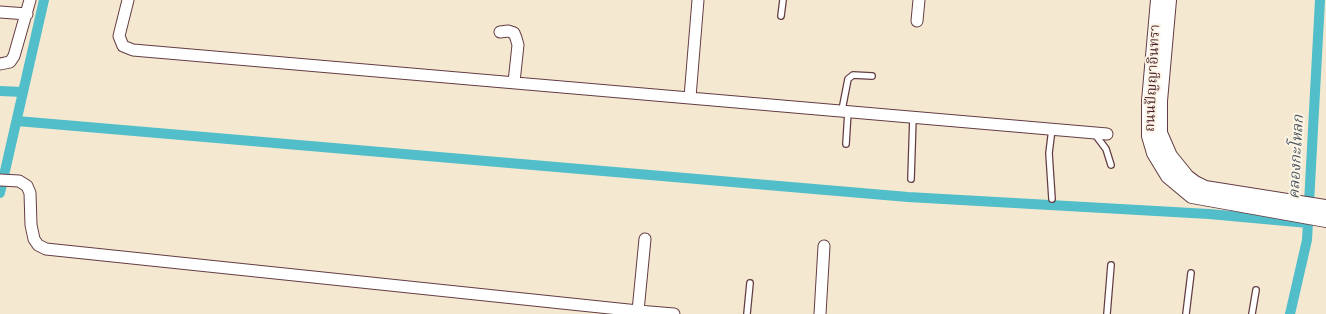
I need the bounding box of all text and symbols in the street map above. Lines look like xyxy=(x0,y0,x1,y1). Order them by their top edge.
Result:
street label: ถนนปัญญาอินทรา xyxy=(1142,24,1164,132)
water label: คลองกะโหลก xyxy=(1286,114,1308,200)

